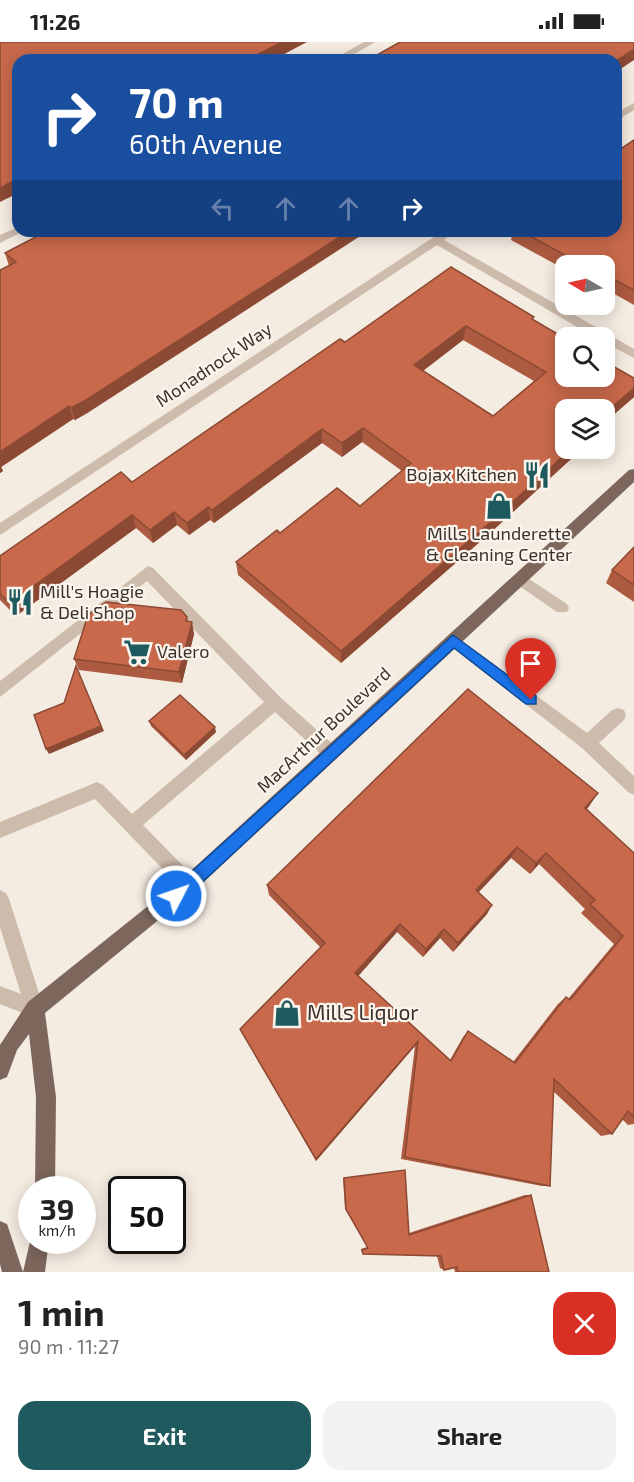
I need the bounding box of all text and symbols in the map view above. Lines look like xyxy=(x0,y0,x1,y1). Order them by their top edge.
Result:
text: 11:26 xyxy=(30,8,80,34)
text: 70 m xyxy=(129,76,224,126)
icon: right xyxy=(30,78,108,156)
text: 60th Avenue xyxy=(129,127,283,159)
icon: left xyxy=(206,192,239,225)
icon: ahead xyxy=(269,192,302,225)
icon: ahead xyxy=(332,192,365,225)
icon: right xyxy=(395,192,428,225)
north arrow xyxy=(555,255,615,315)
map controls xyxy=(555,255,615,459)
street label: Monadnock Way xyxy=(151,317,276,411)
button: search xyxy=(555,327,615,387)
button: layers xyxy=(555,399,615,459)
restaurant icon: Bojax Kitchen xyxy=(522,460,552,490)
place label: Bojax Kitchen xyxy=(406,463,517,485)
shop icon: Mills Launderette & Cleaning Center xyxy=(484,491,514,521)
place label: Mills Launderette & Cleaning Center xyxy=(426,522,572,565)
place label: Mill's Hoagie & Deli Shop xyxy=(40,580,144,623)
restaurant icon: Mill's Hoagie & Deli Shop xyxy=(5,587,35,617)
supermarket icon: Valero xyxy=(122,637,152,667)
pin xyxy=(505,638,556,700)
place label: Valero xyxy=(157,640,210,662)
icon: arrive xyxy=(514,647,547,680)
street label: MacArthur Boulevard xyxy=(252,662,395,797)
position arrow xyxy=(144,864,208,928)
shop icon: Mills Liquor xyxy=(272,998,302,1028)
place label: Mills Liquor xyxy=(307,999,419,1024)
speed limit sign: 50 xyxy=(108,1176,186,1254)
text: 39 xyxy=(40,1190,74,1226)
text: km/h xyxy=(38,1221,76,1239)
text: 1 min xyxy=(18,1290,105,1333)
button: close xyxy=(553,1292,616,1355)
text: 90 m · 11:27 xyxy=(18,1334,119,1358)
button: Exit xyxy=(18,1401,311,1470)
button: Share xyxy=(323,1401,616,1470)

